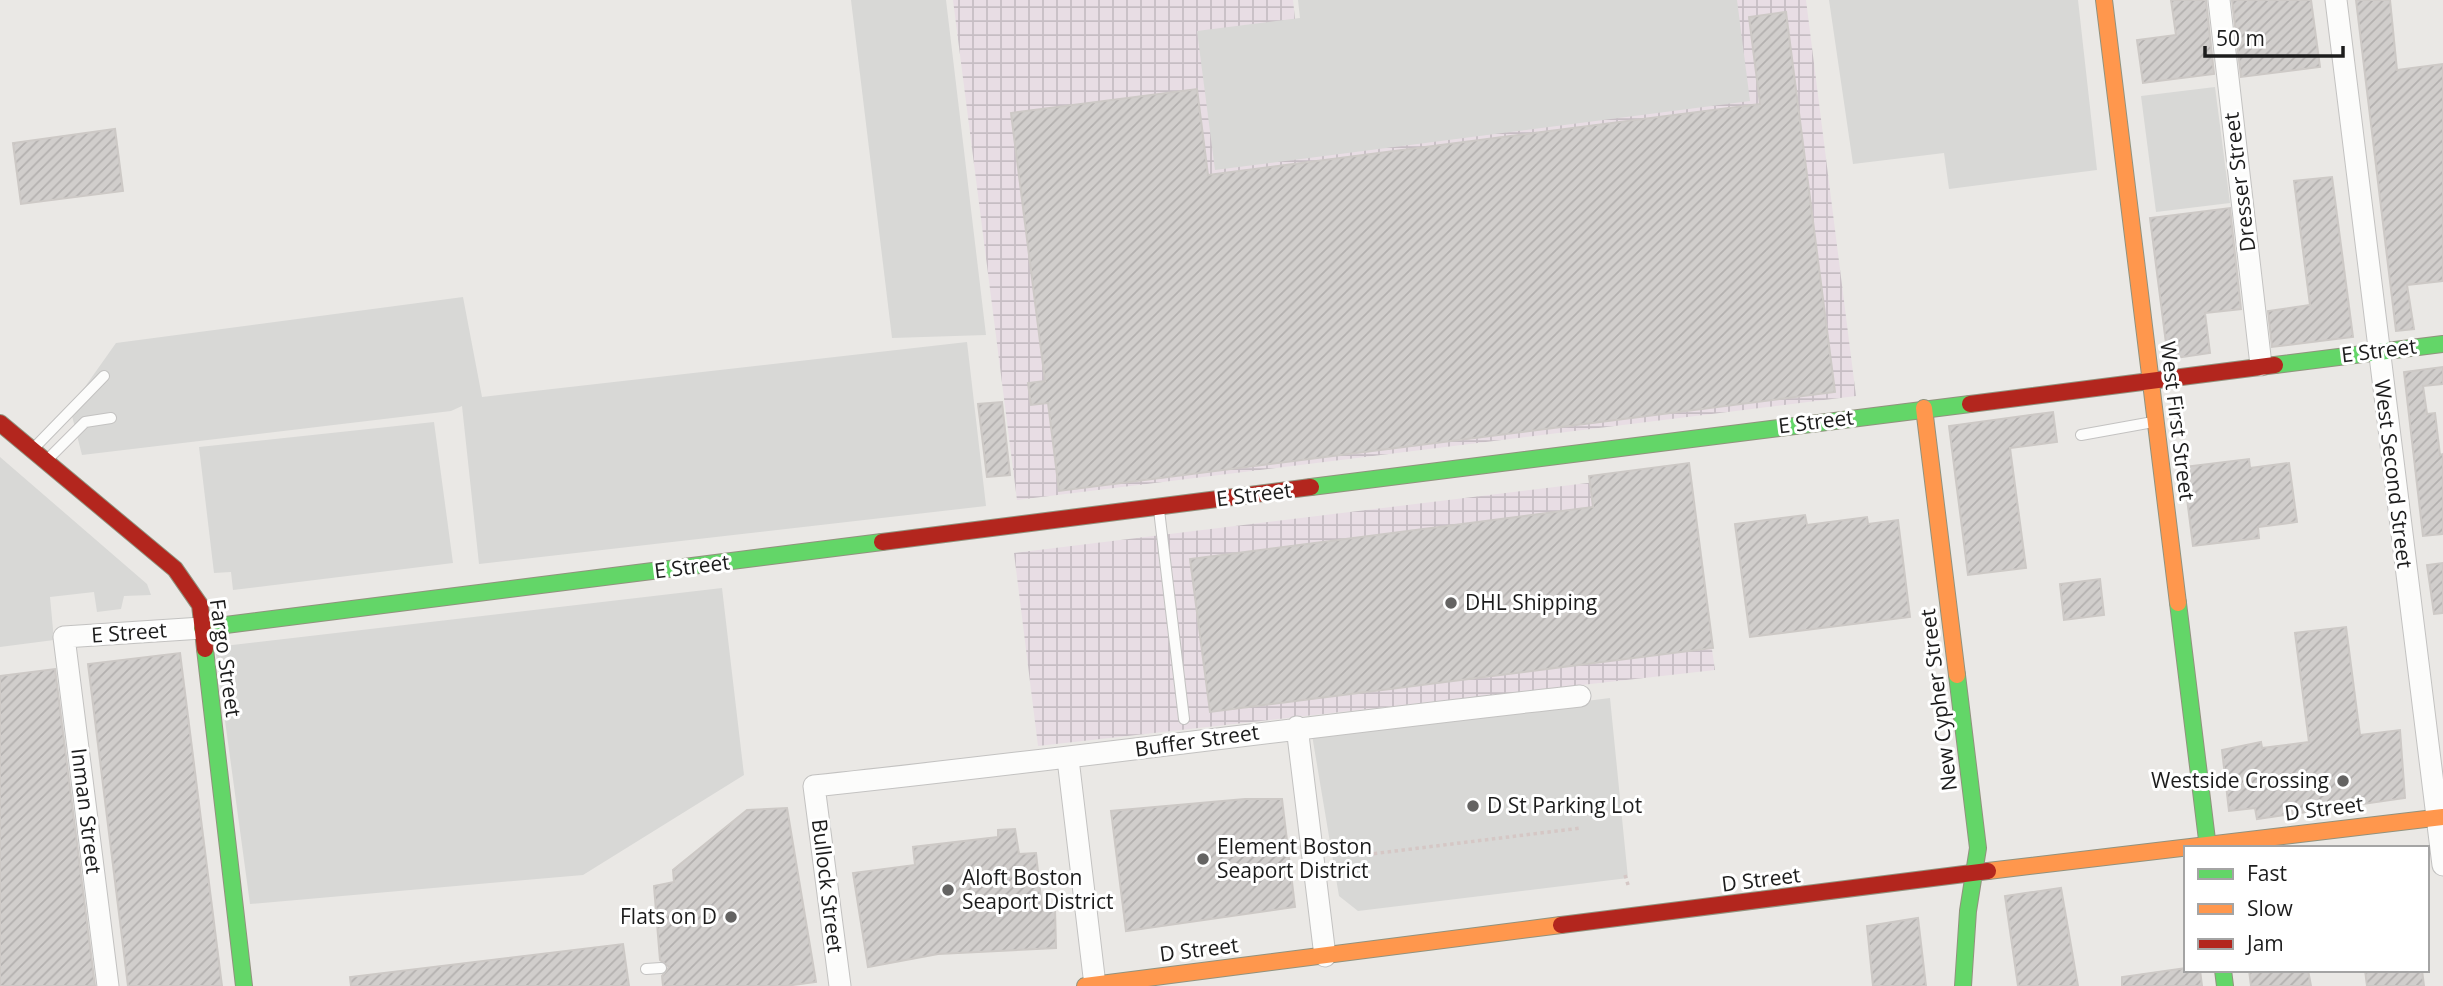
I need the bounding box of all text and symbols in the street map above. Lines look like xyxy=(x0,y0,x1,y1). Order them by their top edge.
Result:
scale bar xyxy=(2205,14,2343,58)
text: 50 m xyxy=(2216,24,2265,52)
street label: Dresser Street xyxy=(2217,111,2261,253)
street label: E Street xyxy=(2340,331,2418,369)
street label: West First Street xyxy=(2154,340,2202,502)
street label: West Second Street xyxy=(2369,378,2419,570)
street label: E Street xyxy=(1777,402,1855,440)
street label: E Street xyxy=(1215,475,1293,513)
street label: E Street xyxy=(653,547,731,585)
place label: DHL Shipping xyxy=(1465,588,1597,616)
marker: DHL Shipping xyxy=(1443,595,1459,611)
street label: Fargo Street xyxy=(204,597,248,719)
street label: New Cypher Street xyxy=(1913,607,1963,793)
street label: E Street xyxy=(90,615,168,649)
street label: Buffer Street xyxy=(1133,717,1261,763)
street label: Inman Street xyxy=(65,746,109,876)
place label: Westside Crossing xyxy=(2151,766,2329,794)
marker: Westside Crossing xyxy=(2335,773,2351,789)
street label: D Street xyxy=(2283,789,2365,827)
place label: D St Parking Lot xyxy=(1487,791,1642,819)
marker: D St Parking Lot xyxy=(1465,798,1481,814)
street label: Bullock Street xyxy=(806,817,850,955)
place label: Element Boston Seaport District xyxy=(1217,832,1372,884)
legend xyxy=(2184,846,2429,972)
marker: Element Boston Seaport District xyxy=(1195,851,1211,867)
text: Fast xyxy=(2247,859,2287,887)
street label: D Street xyxy=(1720,860,1802,898)
place label: Aloft Boston Seaport District xyxy=(962,863,1113,915)
marker: Aloft Boston Seaport District xyxy=(940,882,956,898)
text: Slow xyxy=(2247,894,2293,922)
place label: Flats on D xyxy=(620,902,717,930)
marker: Flats on D xyxy=(723,909,739,925)
text: Jam xyxy=(2245,929,2284,957)
street label: D Street xyxy=(1158,930,1240,968)

